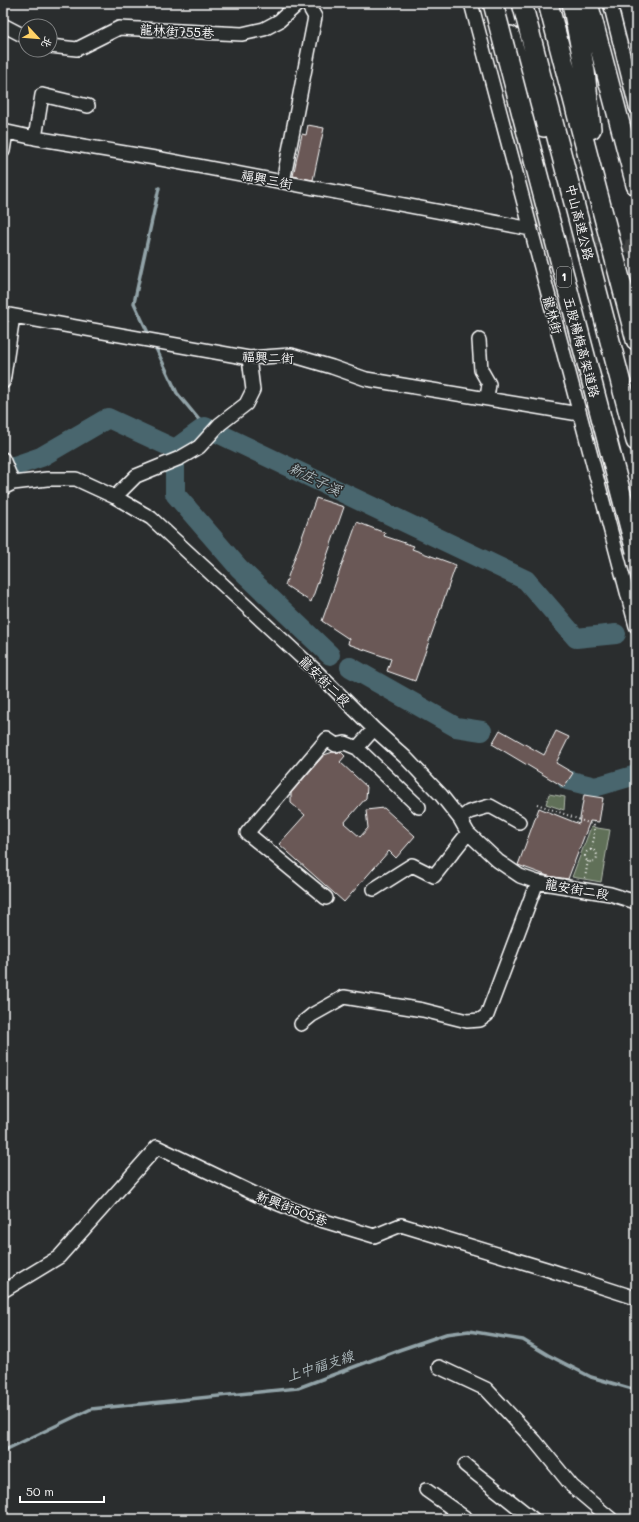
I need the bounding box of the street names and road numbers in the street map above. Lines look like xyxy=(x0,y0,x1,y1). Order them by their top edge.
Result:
street label: 龍林街755巷 xyxy=(139,20,215,41)
street label: 福興三街 xyxy=(240,165,294,192)
street label: 中山高速公路 xyxy=(563,182,598,262)
road number: 1 xyxy=(557,267,571,287)
street label: 龍林街 xyxy=(540,294,567,336)
street label: 五股楊梅高架道路 xyxy=(561,294,604,399)
street label: 福興二街 xyxy=(242,347,294,366)
street label: 龍安街二段 xyxy=(296,652,355,709)
street label: 龍安街二段 xyxy=(544,874,611,903)
street label: 新興街505巷 xyxy=(254,1186,330,1229)

